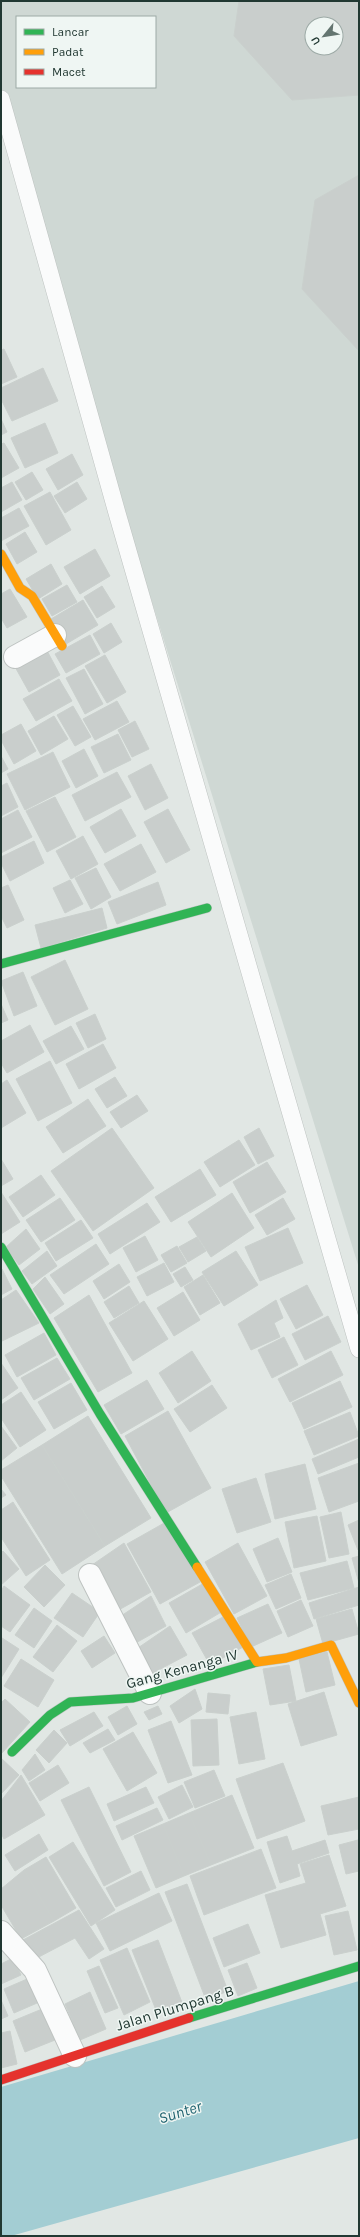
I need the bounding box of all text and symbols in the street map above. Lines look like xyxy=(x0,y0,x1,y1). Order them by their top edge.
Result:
legend xyxy=(16,16,156,88)
north arrow xyxy=(304,16,344,56)
text: Lancar xyxy=(52,25,89,39)
text: U xyxy=(308,34,323,47)
text: Padat xyxy=(52,45,84,59)
text: Macet xyxy=(52,65,86,79)
street label: Gang Kenanga IV xyxy=(124,1645,240,1693)
street label: Jalan Plumpang B xyxy=(114,1981,236,2035)
water label: Sunter xyxy=(156,2096,205,2128)

